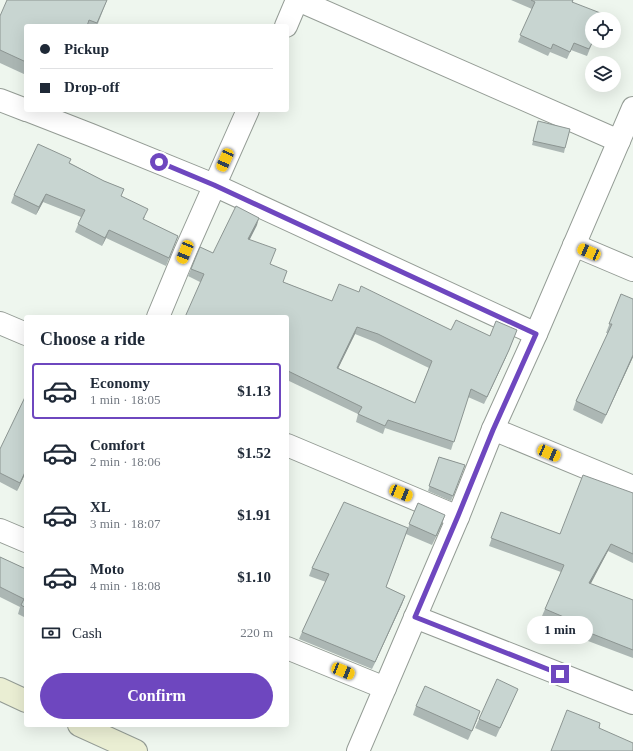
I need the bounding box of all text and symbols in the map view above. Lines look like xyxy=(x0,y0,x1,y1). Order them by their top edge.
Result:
map controls xyxy=(585,12,621,92)
button: locate xyxy=(585,12,621,48)
text: Pickup xyxy=(64,41,109,57)
button: layers xyxy=(585,56,621,92)
text: Drop-off xyxy=(64,79,120,95)
car xyxy=(215,147,235,173)
route start xyxy=(150,153,168,171)
car xyxy=(175,239,195,265)
car xyxy=(576,242,602,262)
text: Choose a ride xyxy=(40,329,145,349)
icon: car xyxy=(42,373,78,409)
text: Economy xyxy=(90,375,150,391)
text: $1.13 xyxy=(237,383,271,399)
text: 1 min · 18:05 xyxy=(90,392,160,407)
icon: car xyxy=(42,435,78,471)
text: Comfort xyxy=(90,437,145,453)
car xyxy=(536,443,562,463)
text: $1.52 xyxy=(237,445,271,461)
text: 2 min · 18:06 xyxy=(90,454,160,469)
car xyxy=(388,483,414,503)
icon: car xyxy=(42,497,78,533)
text: XL xyxy=(90,499,111,515)
text: $1.91 xyxy=(237,507,271,523)
text: 3 min · 18:07 xyxy=(90,516,160,531)
icon: car xyxy=(42,559,78,595)
text: Moto xyxy=(90,561,124,577)
text: $1.10 xyxy=(237,569,271,585)
text: 4 min · 18:08 xyxy=(90,578,160,593)
callout: 1 min xyxy=(527,616,593,644)
icon: cash xyxy=(40,622,62,644)
text: 1 min xyxy=(544,622,576,637)
text: Cash xyxy=(72,625,102,641)
text: 220 m xyxy=(240,625,273,640)
car xyxy=(330,661,356,681)
route end xyxy=(551,665,569,683)
button: Confirm xyxy=(40,673,273,719)

